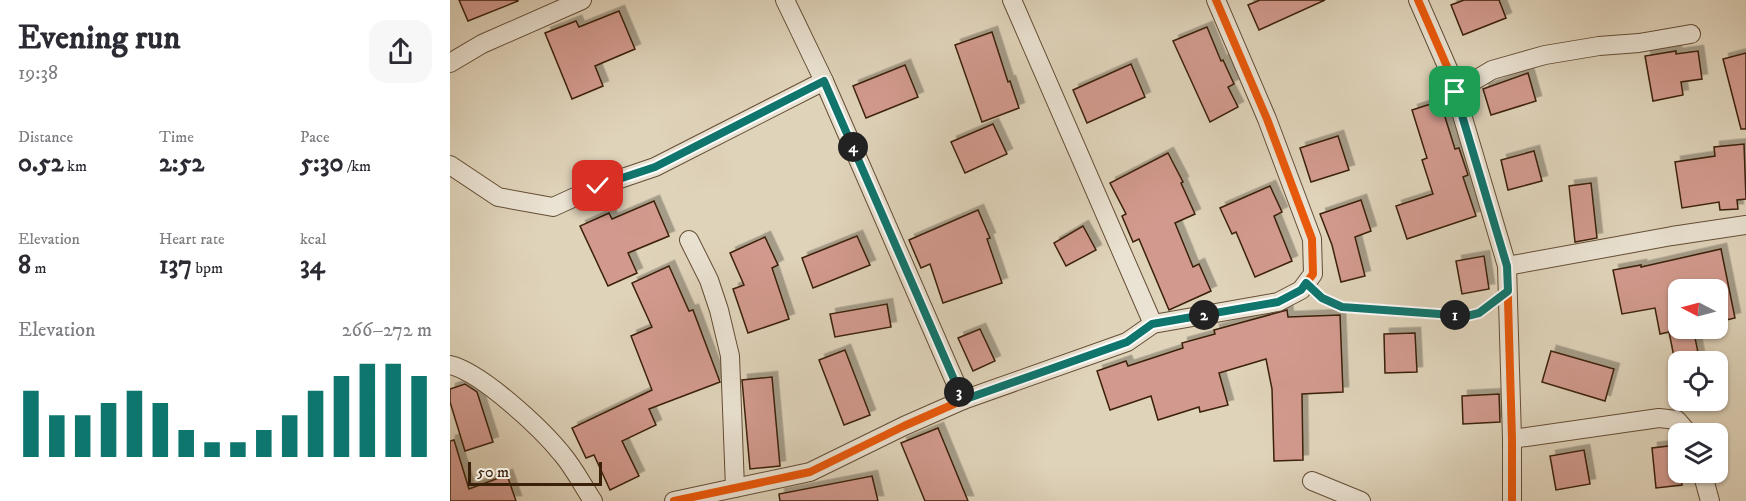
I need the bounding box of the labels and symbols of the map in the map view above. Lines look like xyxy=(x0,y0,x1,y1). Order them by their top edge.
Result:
pin xyxy=(1429,66,1480,117)
pin: 4 xyxy=(838,132,868,162)
pin xyxy=(572,160,623,211)
north arrow xyxy=(1668,279,1728,339)
pin: 2 xyxy=(1189,300,1219,330)
pin: 1 xyxy=(1440,300,1470,330)
pin: 3 xyxy=(944,377,974,407)
scale bar xyxy=(468,459,602,486)

